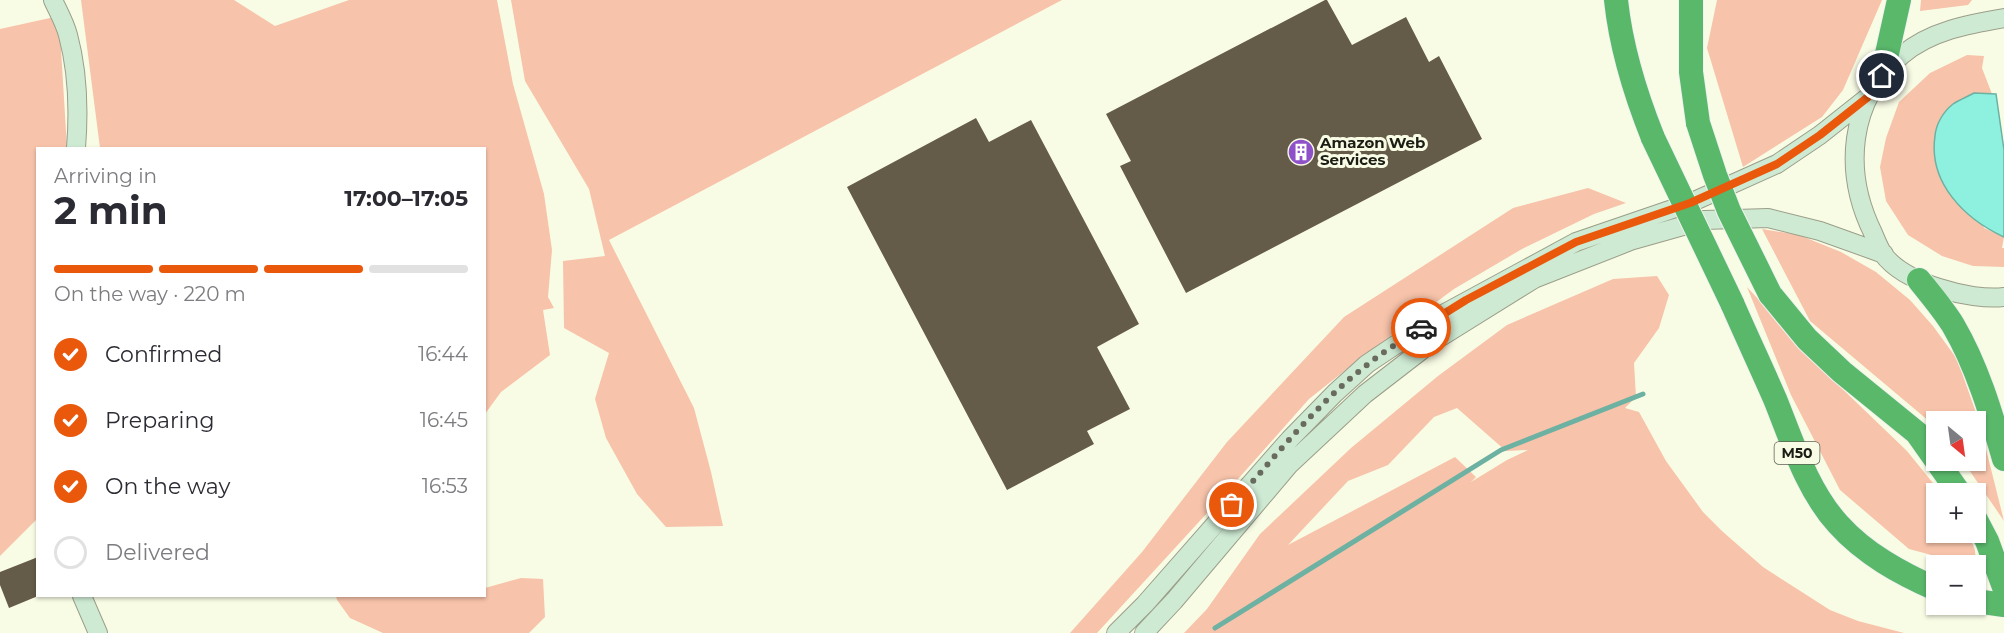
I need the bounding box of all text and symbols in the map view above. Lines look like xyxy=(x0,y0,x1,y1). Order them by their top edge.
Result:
pin xyxy=(1856,50,1907,101)
icon: home xyxy=(1865,59,1898,92)
place label: Amazon Web Services xyxy=(1319,133,1425,169)
building icon: Amazon Web Services xyxy=(1286,137,1316,167)
text: Arriving in xyxy=(54,164,157,188)
text: 17:00–17:05 xyxy=(344,185,468,212)
text: 2 min xyxy=(54,186,168,234)
text: On the way · 220 m xyxy=(54,282,246,306)
courier xyxy=(1391,298,1451,358)
icon: car xyxy=(1405,312,1438,345)
icon: check xyxy=(54,338,87,371)
text: Confirmed xyxy=(105,341,222,368)
text: 16:44 xyxy=(418,342,468,366)
icon: check xyxy=(54,404,87,437)
text: Preparing xyxy=(105,407,214,434)
text: 16:45 xyxy=(420,408,468,432)
north arrow xyxy=(1926,411,1986,471)
map controls xyxy=(1926,411,1986,615)
road number: M50 xyxy=(1774,442,1820,464)
icon: check xyxy=(54,470,87,503)
text: On the way xyxy=(105,473,230,500)
text: 16:53 xyxy=(422,474,468,498)
pin xyxy=(1206,479,1257,530)
button: + xyxy=(1926,483,1986,543)
icon: bag xyxy=(1215,488,1248,521)
text: Delivered xyxy=(105,539,210,566)
button: − xyxy=(1926,555,1986,615)

